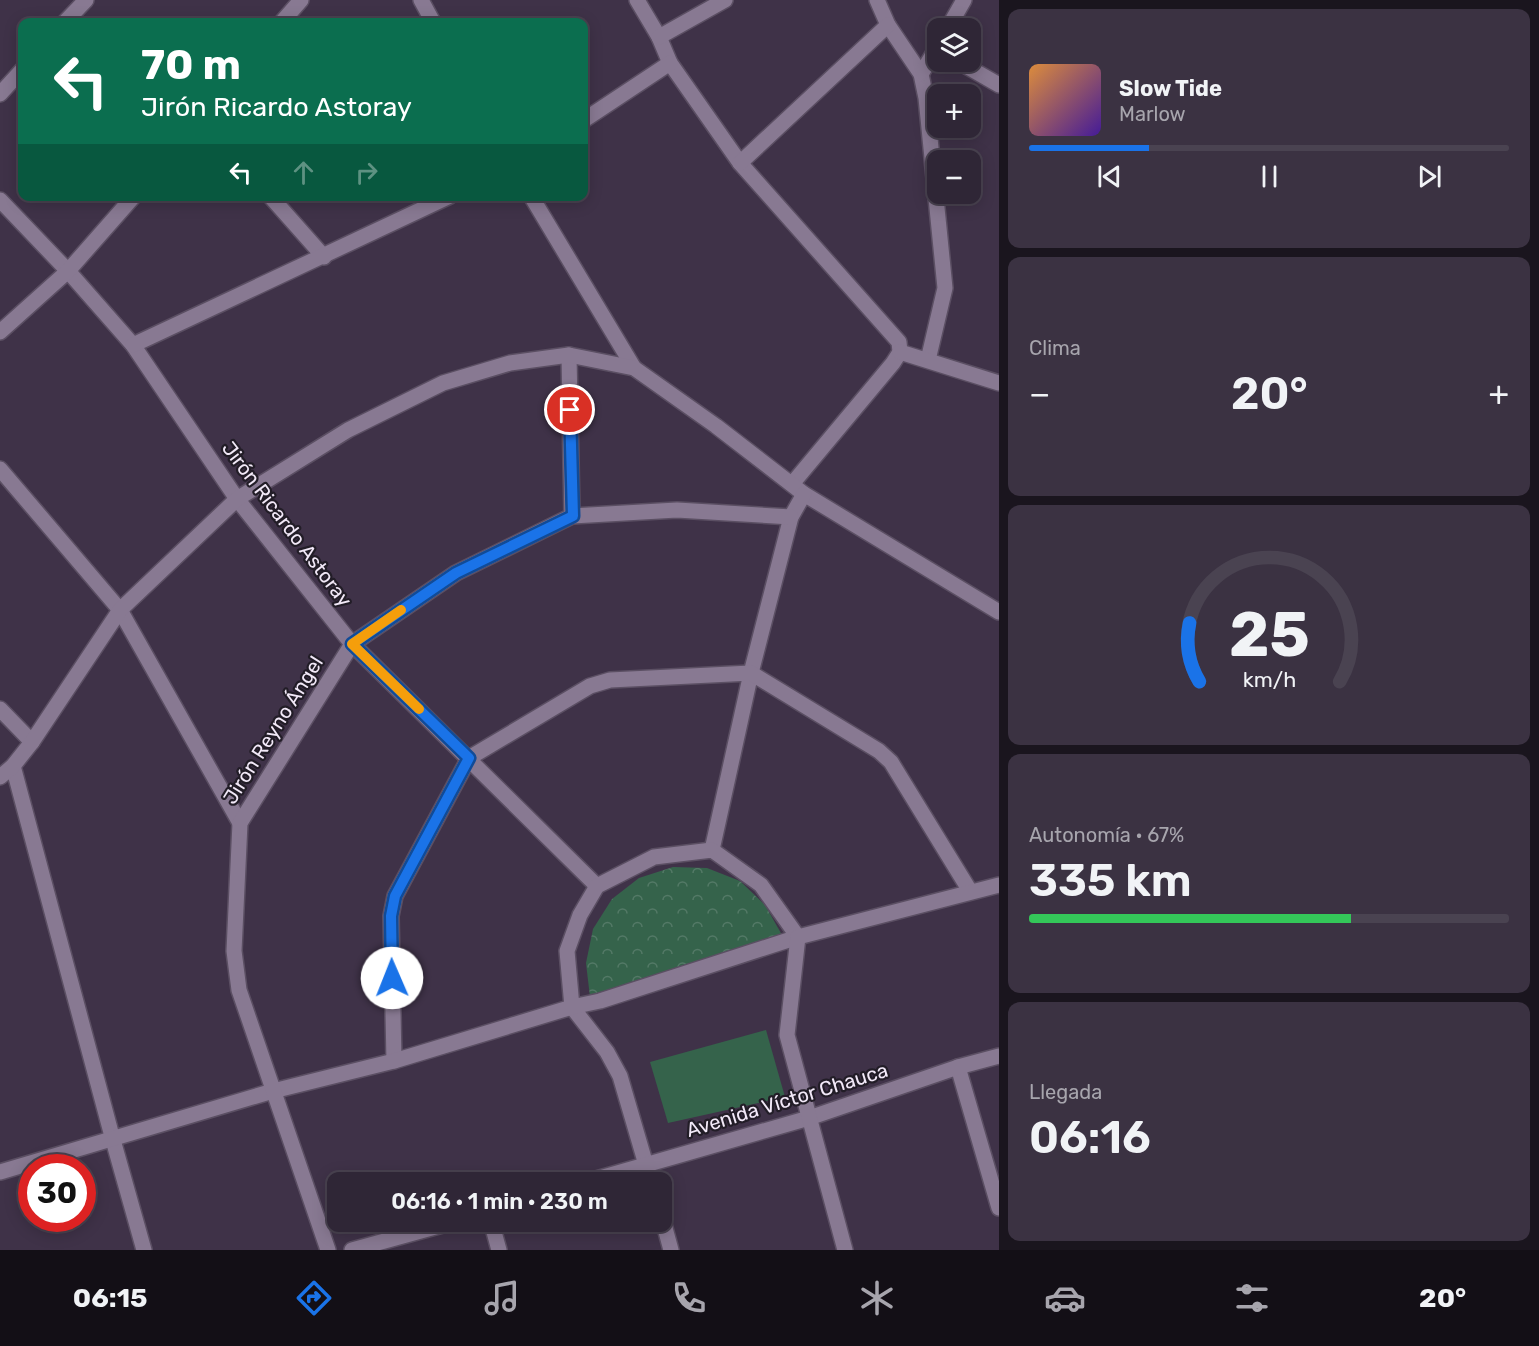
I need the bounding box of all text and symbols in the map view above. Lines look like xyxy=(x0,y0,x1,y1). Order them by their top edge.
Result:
map controls xyxy=(927,18,981,204)
button: layers xyxy=(927,18,981,72)
text: 70 m xyxy=(141,40,241,90)
icon: left xyxy=(42,42,120,120)
text: Slow Tide xyxy=(1119,75,1222,102)
button: + xyxy=(927,84,981,138)
text: Jirón Ricardo Astoray xyxy=(141,91,412,123)
text: Marlow xyxy=(1119,102,1186,126)
button: − xyxy=(927,150,981,204)
icon: left xyxy=(224,156,257,189)
icon: ahead xyxy=(287,156,320,189)
icon: right xyxy=(350,156,383,189)
icon: previous xyxy=(1093,160,1126,193)
icon: pause xyxy=(1253,160,1286,193)
icon: next xyxy=(1413,160,1446,193)
text: Clima xyxy=(1029,336,1081,360)
text: 20° xyxy=(1231,367,1308,420)
text: − xyxy=(1029,374,1050,413)
text: + xyxy=(1488,374,1509,413)
pin xyxy=(544,384,595,435)
icon: arrive xyxy=(553,393,586,426)
street label: Jirón Ricardo Astoray xyxy=(217,437,357,611)
text: 25 xyxy=(1229,598,1309,672)
street label: Jirón Reyno Ángel xyxy=(218,652,328,808)
text: km/h xyxy=(1242,667,1296,692)
text: Autonomía · 67% xyxy=(1029,823,1184,847)
text: 335 km xyxy=(1029,854,1192,907)
position arrow xyxy=(360,946,424,1010)
street label: Avenida Víctor Chauca xyxy=(683,1058,891,1142)
text: Llegada xyxy=(1029,1080,1102,1104)
text: 06:16 xyxy=(1029,1111,1151,1164)
speed limit sign: 30 xyxy=(18,1154,96,1232)
text: 06:16 · 1 min · 230 m xyxy=(391,1188,608,1215)
icon: directions xyxy=(293,1277,335,1319)
icon: music xyxy=(481,1277,523,1319)
icon: phone xyxy=(668,1277,710,1319)
icon: climate xyxy=(856,1277,898,1319)
icon: car xyxy=(1044,1277,1086,1319)
icon: filters xyxy=(1231,1277,1273,1319)
text: 06:15 xyxy=(73,1282,148,1314)
text: 20° xyxy=(1419,1282,1466,1314)

